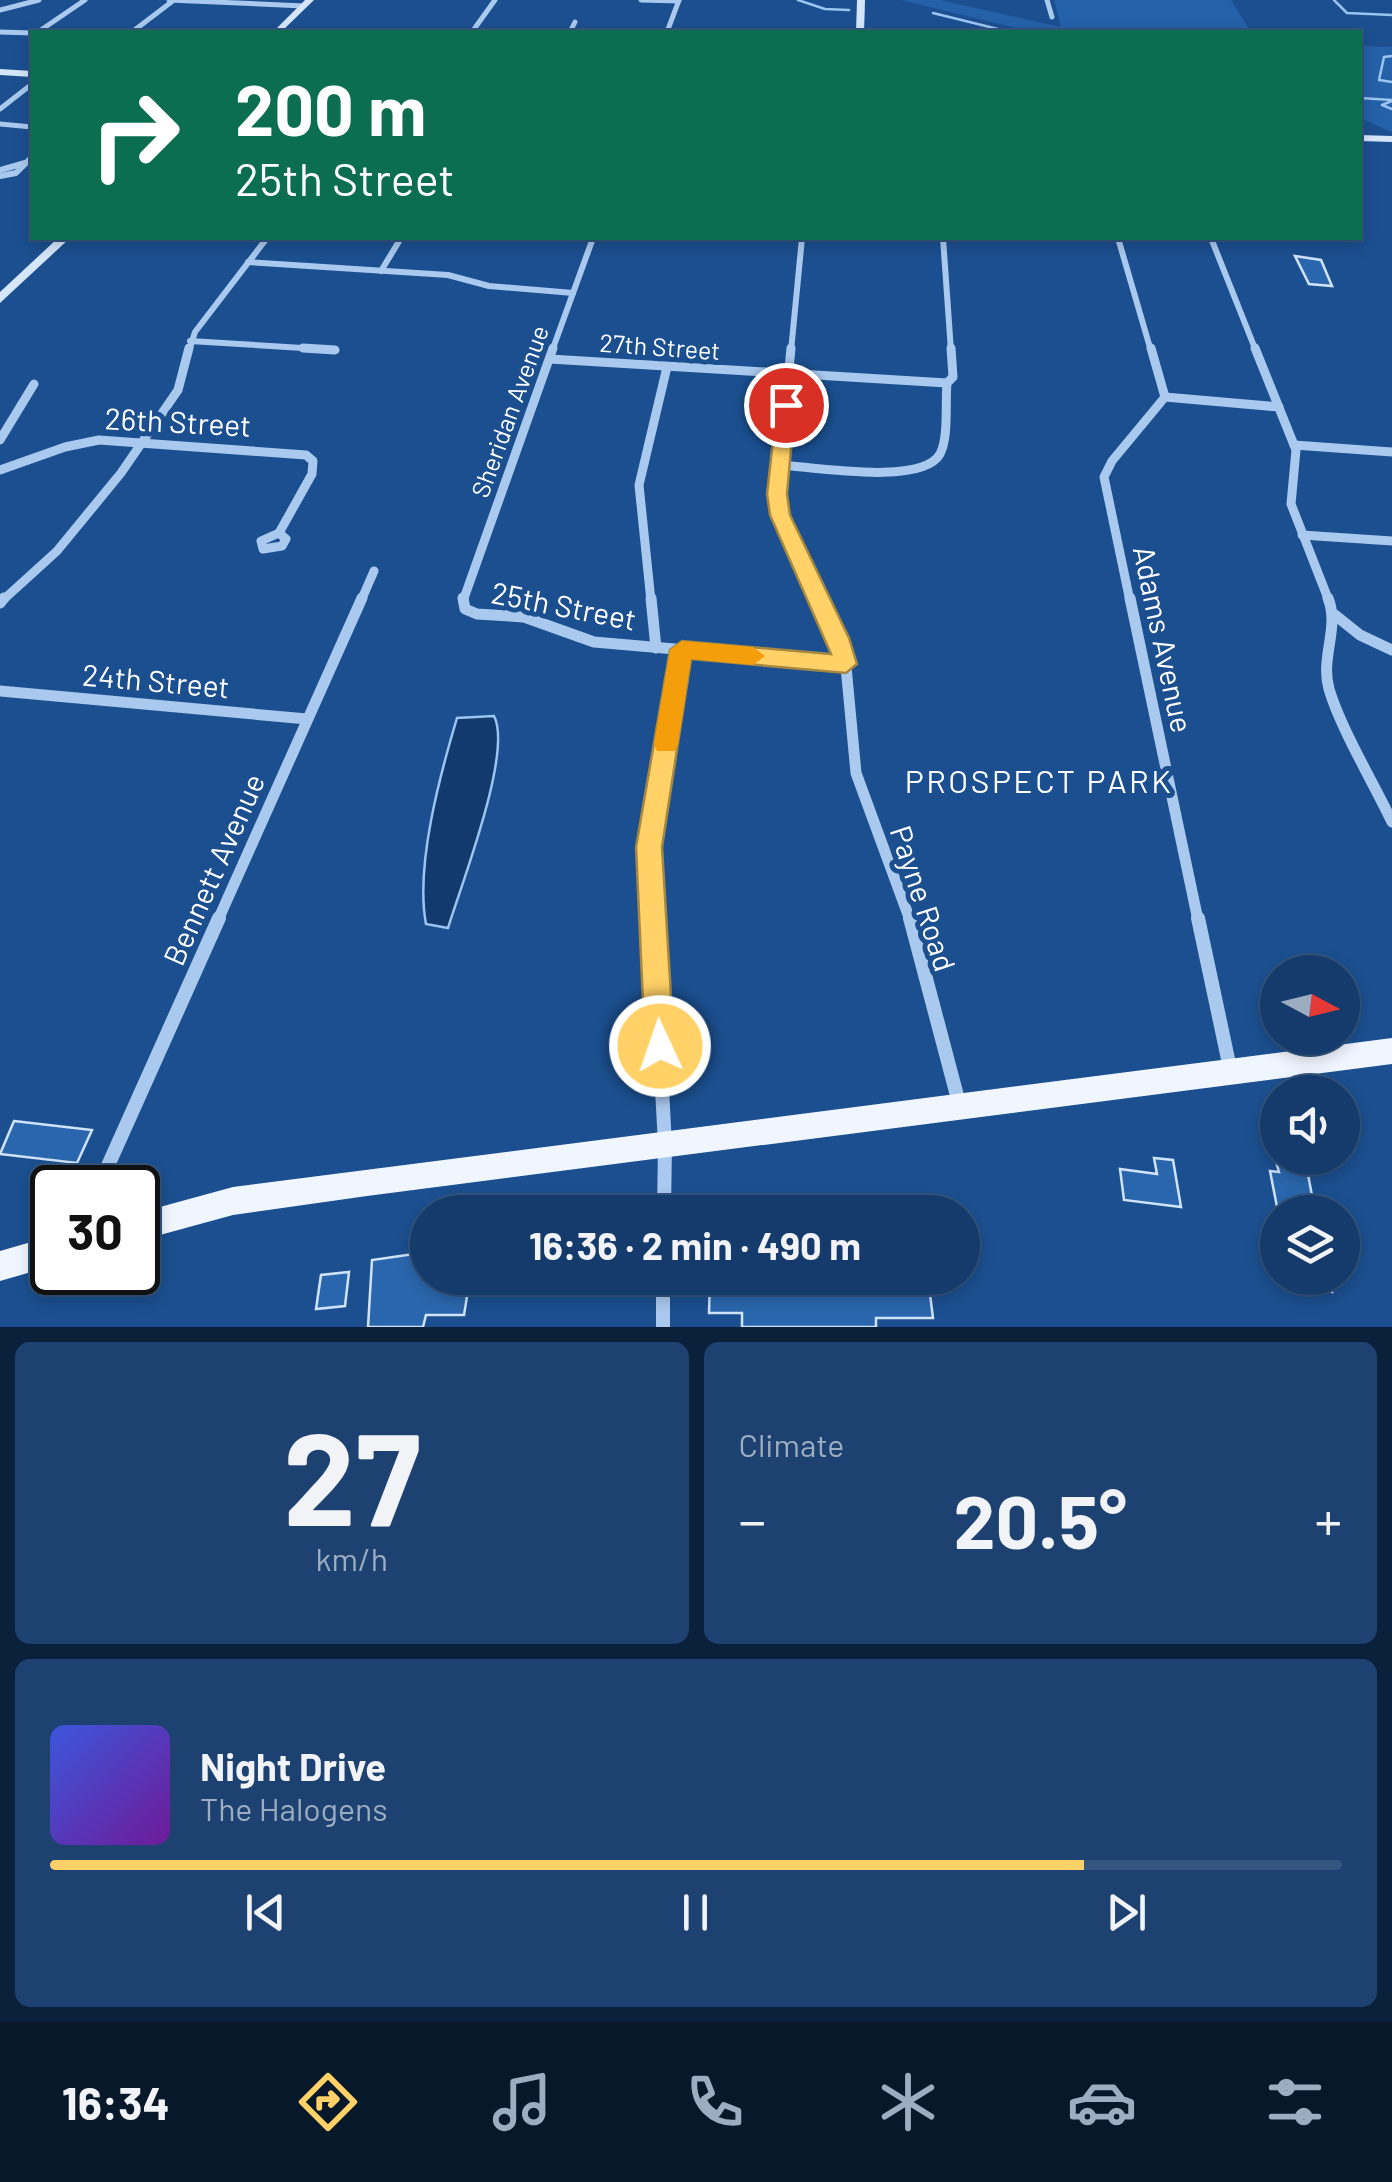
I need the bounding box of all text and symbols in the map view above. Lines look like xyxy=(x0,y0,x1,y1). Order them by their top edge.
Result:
text: 200 m xyxy=(235,66,426,150)
icon: right xyxy=(70,70,200,200)
text: 25th Street xyxy=(235,151,455,205)
street label: Sheridan Avenue xyxy=(464,321,554,501)
street label: 27th Street xyxy=(599,327,721,365)
pin xyxy=(744,363,829,448)
icon: arrive xyxy=(759,378,814,433)
street label: 26th Street xyxy=(104,399,252,443)
street label: Adams Avenue xyxy=(1127,542,1201,736)
street label: 25th Street xyxy=(489,573,639,637)
street label: 24th Street xyxy=(81,656,231,704)
district label: PROSPECT PARK xyxy=(905,761,1173,799)
street label: Bennett Avenue xyxy=(155,768,271,970)
street label: Payne Road xyxy=(884,821,964,975)
north arrow xyxy=(1260,955,1360,1055)
map controls xyxy=(1260,955,1360,1295)
position arrow xyxy=(608,994,712,1098)
button: sound xyxy=(1260,1075,1360,1175)
speed limit sign: 30 xyxy=(30,1165,160,1295)
button: layers xyxy=(1260,1195,1360,1295)
text: 16:36 · 2 min · 490 m xyxy=(529,1222,861,1268)
text: 27 xyxy=(283,1396,420,1552)
text: Climate xyxy=(739,1425,844,1463)
text: 20.5° xyxy=(953,1474,1127,1564)
text: − xyxy=(739,1486,766,1552)
text: + xyxy=(1314,1486,1342,1552)
text: km/h xyxy=(316,1539,388,1577)
text: Night Drive xyxy=(200,1743,386,1789)
text: The Halogens xyxy=(200,1789,388,1827)
icon: previous xyxy=(238,1885,293,1940)
icon: pause xyxy=(668,1885,723,1940)
icon: next xyxy=(1099,1885,1154,1940)
icon: directions xyxy=(293,2067,363,2137)
icon: music xyxy=(487,2067,557,2137)
icon: phone xyxy=(680,2067,750,2137)
icon: climate xyxy=(873,2067,943,2137)
icon: car xyxy=(1067,2067,1137,2137)
icon: filters xyxy=(1260,2067,1330,2137)
text: 16:34 xyxy=(62,2075,170,2129)

